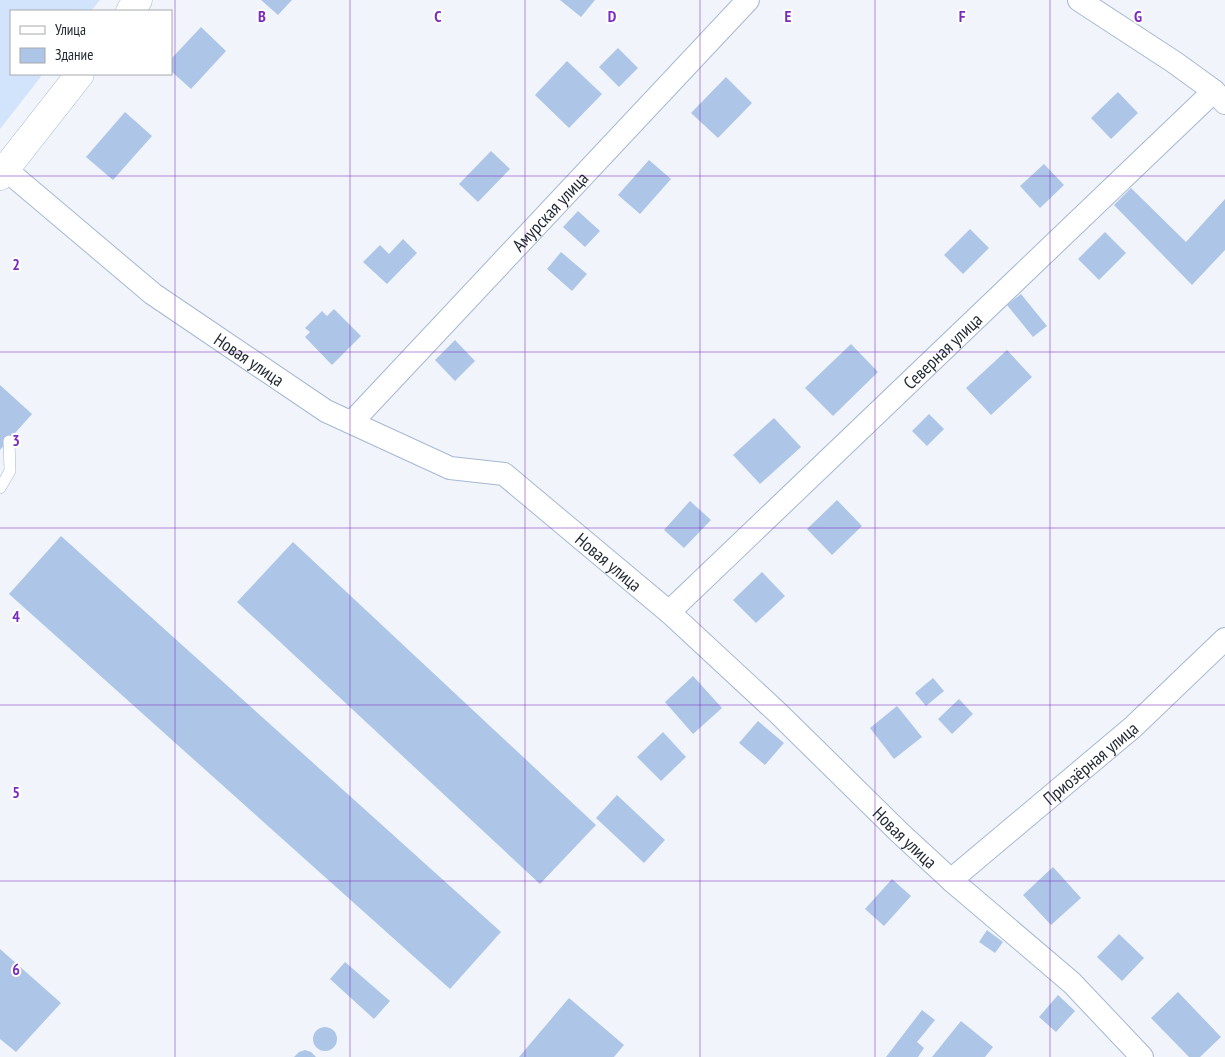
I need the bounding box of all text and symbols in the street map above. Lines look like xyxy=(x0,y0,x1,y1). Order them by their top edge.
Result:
text: B xyxy=(258,6,266,26)
text: C xyxy=(434,6,442,26)
text: D xyxy=(608,6,617,26)
text: E xyxy=(785,6,792,26)
text: F xyxy=(959,6,966,26)
text: G xyxy=(1134,6,1142,26)
legend xyxy=(10,10,172,75)
text: Улица xyxy=(55,20,86,39)
text: Здание xyxy=(55,45,93,64)
street label: Амурская улица xyxy=(507,167,593,256)
text: 2 xyxy=(12,254,20,274)
street label: Северная улица xyxy=(898,308,986,394)
street label: Новая улица xyxy=(210,327,289,391)
text: 3 xyxy=(12,430,20,450)
street label: Новая улица xyxy=(571,527,647,596)
text: 4 xyxy=(12,606,20,626)
street label: Приозёрная улица xyxy=(1038,716,1143,809)
text: 5 xyxy=(12,782,20,802)
street label: Новая улица xyxy=(868,802,942,873)
text: 6 xyxy=(12,959,20,979)

